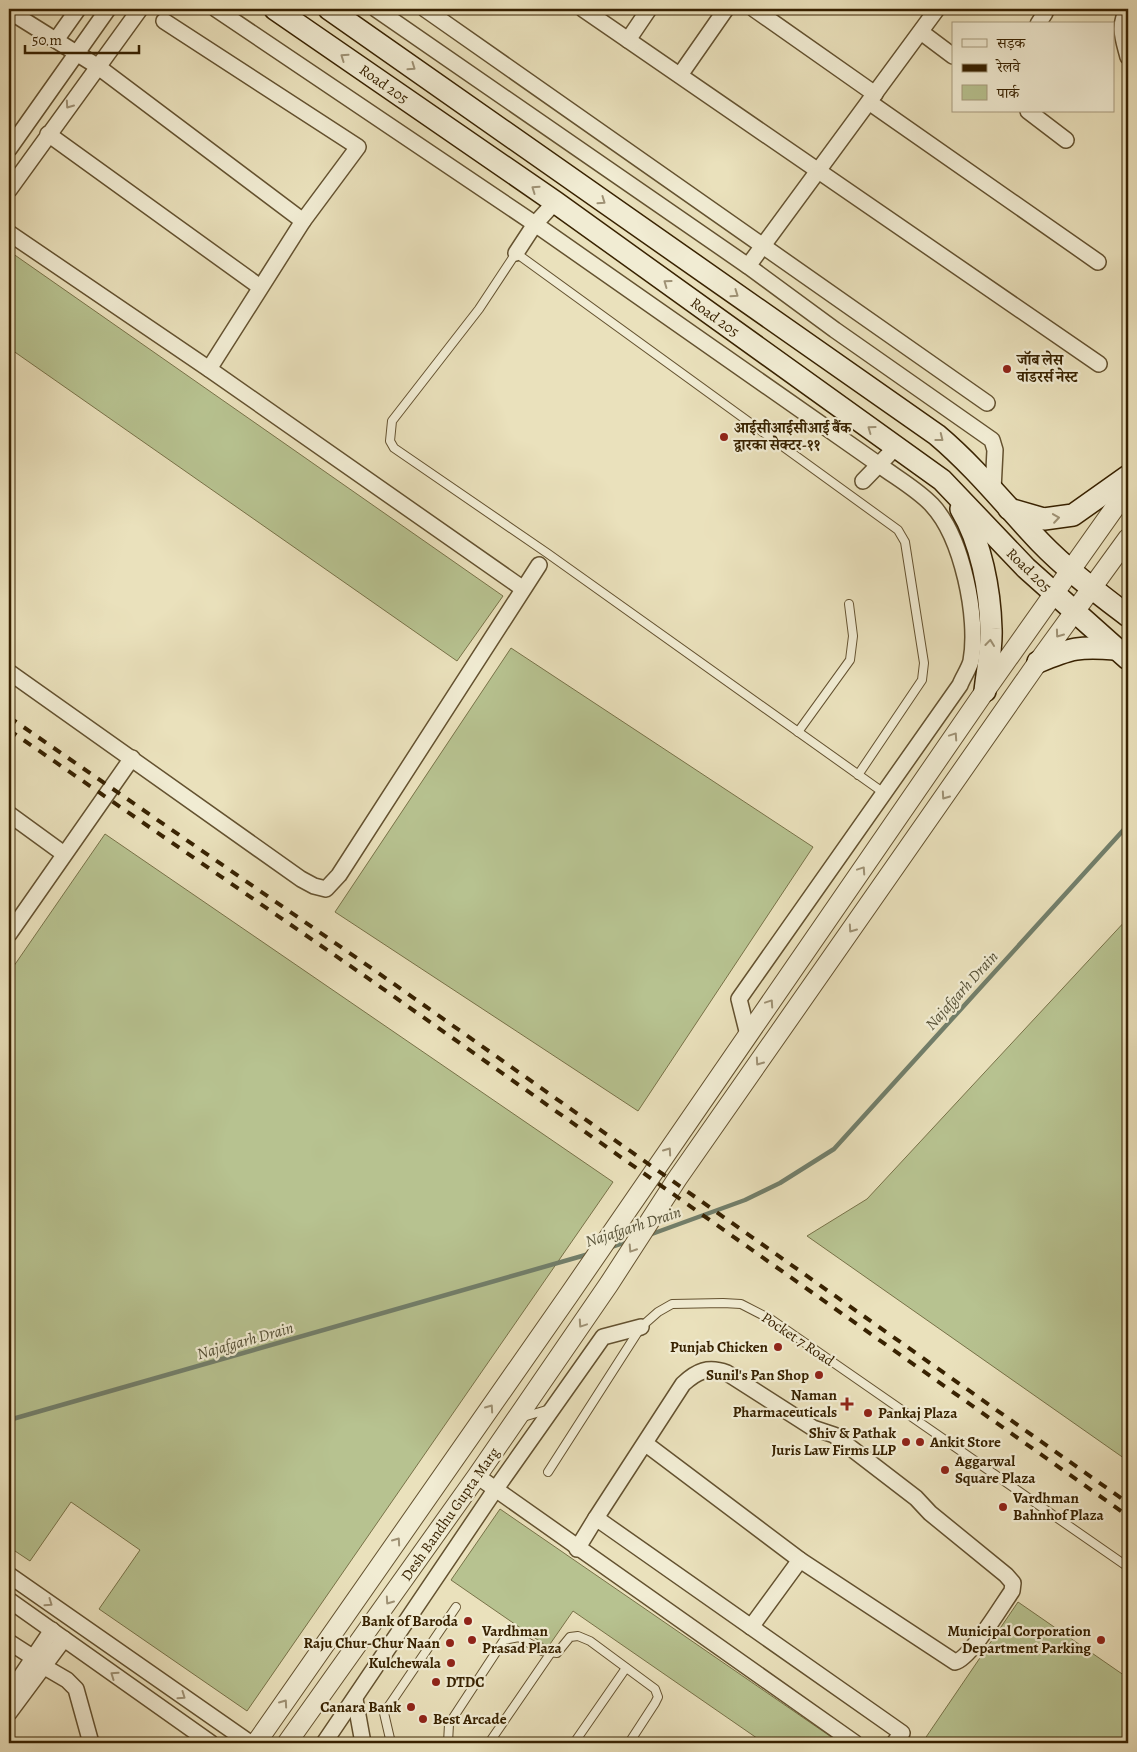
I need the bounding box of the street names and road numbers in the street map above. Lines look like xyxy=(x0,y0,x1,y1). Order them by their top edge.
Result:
street label: Road 205 xyxy=(355,60,413,108)
street label: Road 205 xyxy=(687,293,743,341)
street label: Road 205 xyxy=(1002,543,1056,597)
street label: Pocket 7 Road xyxy=(758,1307,839,1371)
street label: Desh Bandhu Gupta Marg xyxy=(396,1443,504,1585)

